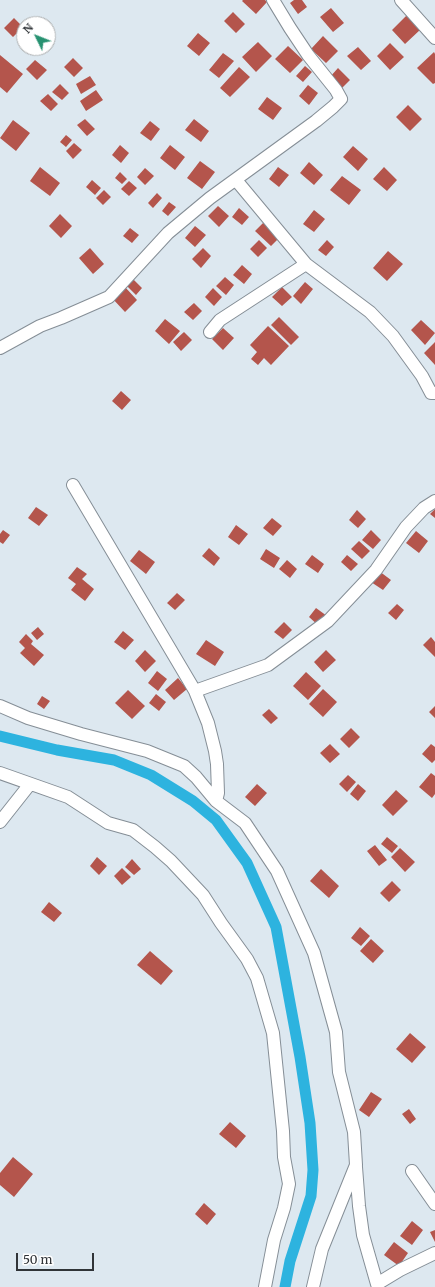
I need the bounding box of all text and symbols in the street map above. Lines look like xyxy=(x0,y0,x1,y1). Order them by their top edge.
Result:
north arrow xyxy=(16,16,56,56)
text: N xyxy=(20,21,36,36)
scale bar xyxy=(18,1245,96,1271)
text: 50 m xyxy=(23,1252,52,1267)

